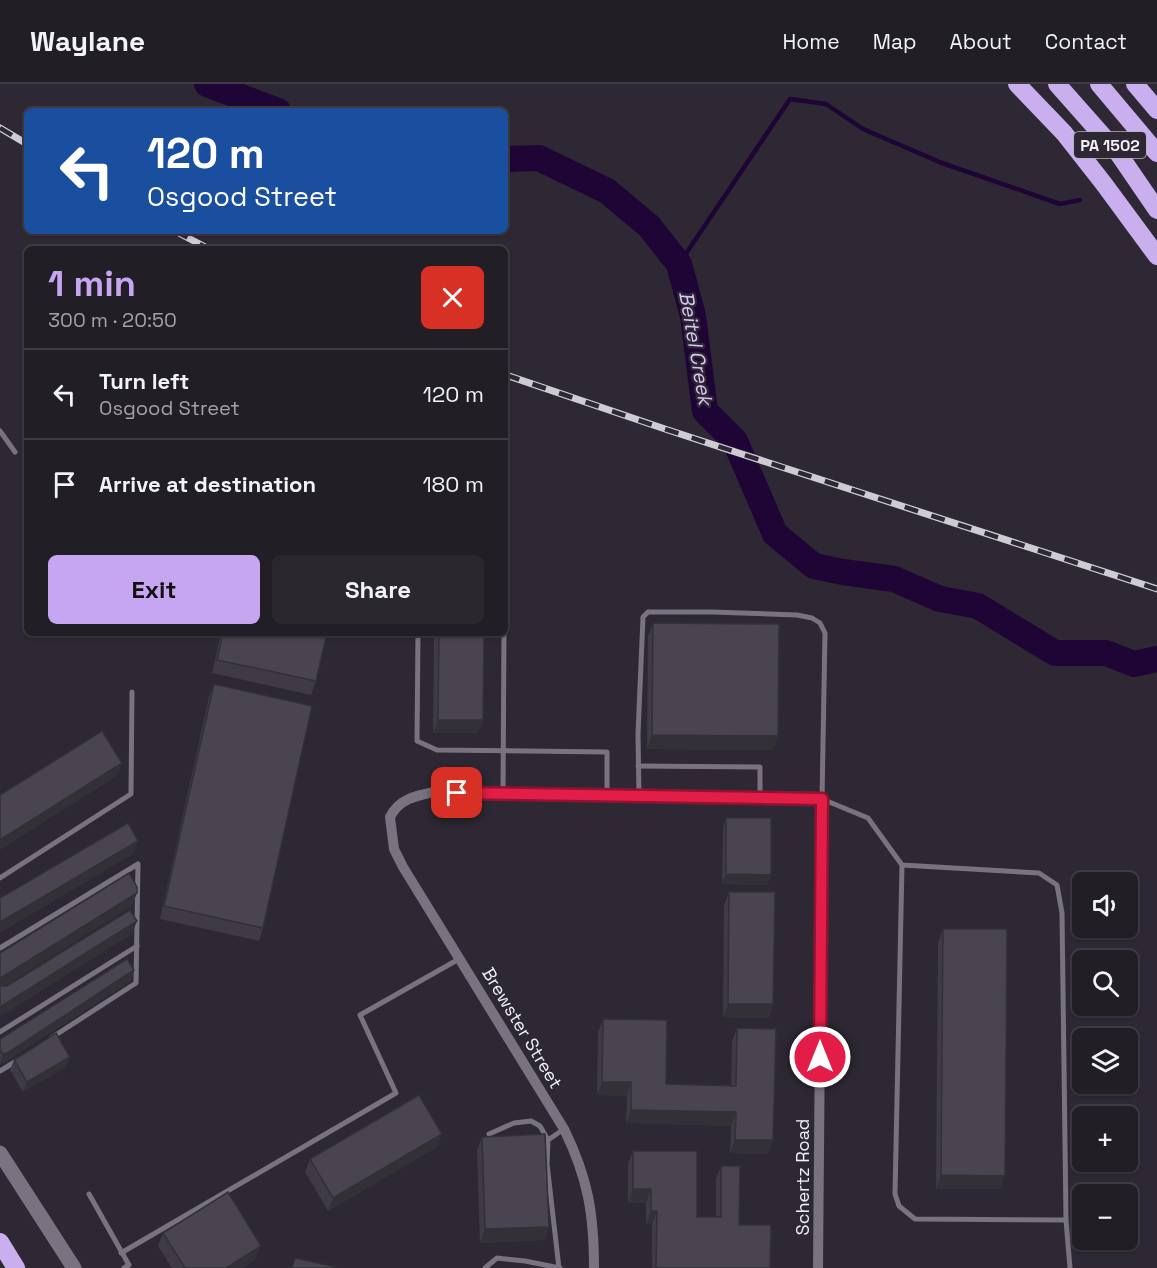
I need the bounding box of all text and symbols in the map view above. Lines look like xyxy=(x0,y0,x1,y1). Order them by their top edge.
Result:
text: Waylane xyxy=(30,23,145,59)
text: Home xyxy=(782,28,840,55)
text: Map xyxy=(873,28,917,55)
text: About xyxy=(950,28,1012,55)
text: Contact xyxy=(1045,28,1127,55)
text: 120 m xyxy=(147,127,265,180)
icon: left xyxy=(48,132,126,210)
road number: PA 1502 xyxy=(1074,132,1146,158)
text: Osgood Street xyxy=(147,179,337,214)
text: 1 min xyxy=(48,261,136,307)
button: close xyxy=(421,266,484,329)
water label: Beitel Creek xyxy=(673,289,719,409)
text: 300 m · 20:50 xyxy=(48,307,177,333)
text: Turn left xyxy=(99,367,189,395)
icon: left xyxy=(48,378,81,411)
text: 120 m xyxy=(423,380,484,408)
text: Osgood Street xyxy=(99,395,240,421)
icon: arrive xyxy=(48,468,81,501)
text: Arrive at destination xyxy=(99,470,316,498)
text: 180 m xyxy=(422,470,484,498)
button: Exit xyxy=(48,555,260,624)
button: Share xyxy=(272,555,484,624)
pin xyxy=(431,767,482,818)
icon: arrive xyxy=(440,776,473,809)
map controls xyxy=(1072,872,1138,1250)
button: sound xyxy=(1072,872,1138,938)
button: search xyxy=(1072,950,1138,1016)
street label: Brewster Street xyxy=(477,963,568,1093)
position arrow xyxy=(788,1025,852,1089)
button: layers xyxy=(1072,1028,1138,1094)
button: + xyxy=(1072,1106,1138,1172)
street label: Schertz Road xyxy=(791,1119,814,1235)
button: − xyxy=(1072,1184,1138,1250)

